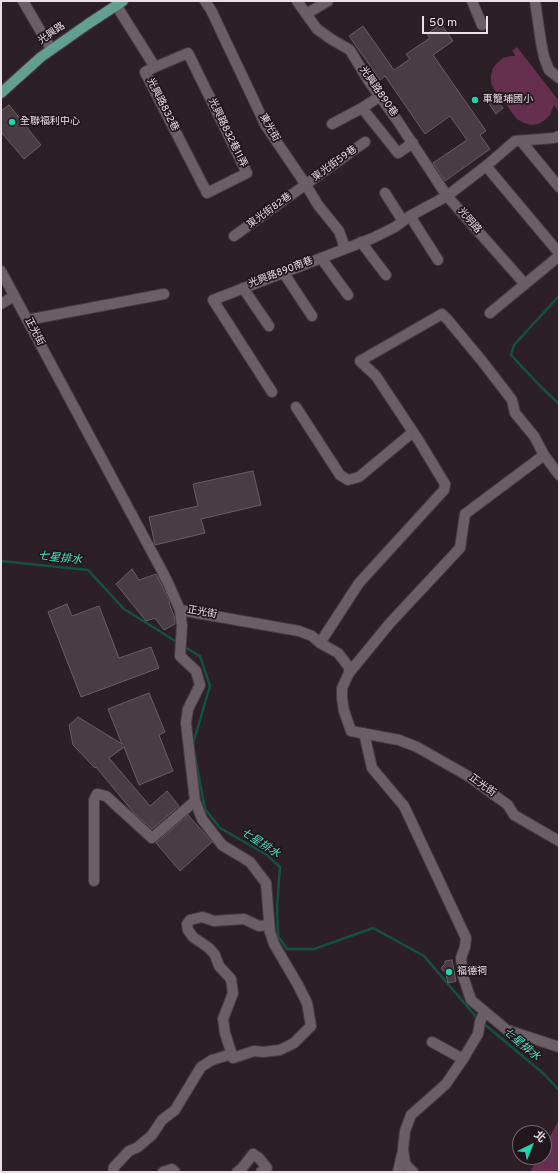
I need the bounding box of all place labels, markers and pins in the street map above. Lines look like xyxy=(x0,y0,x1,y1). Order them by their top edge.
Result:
place label: 車籠埔國小 xyxy=(483,94,533,106)
marker: 車籠埔國小 xyxy=(470,95,480,105)
place label: 全聯福利中心 xyxy=(20,116,80,128)
marker: 全聯福利中心 xyxy=(7,117,17,127)
place label: 福德祠 xyxy=(457,966,487,978)
marker: 福德祠 xyxy=(444,967,454,977)

